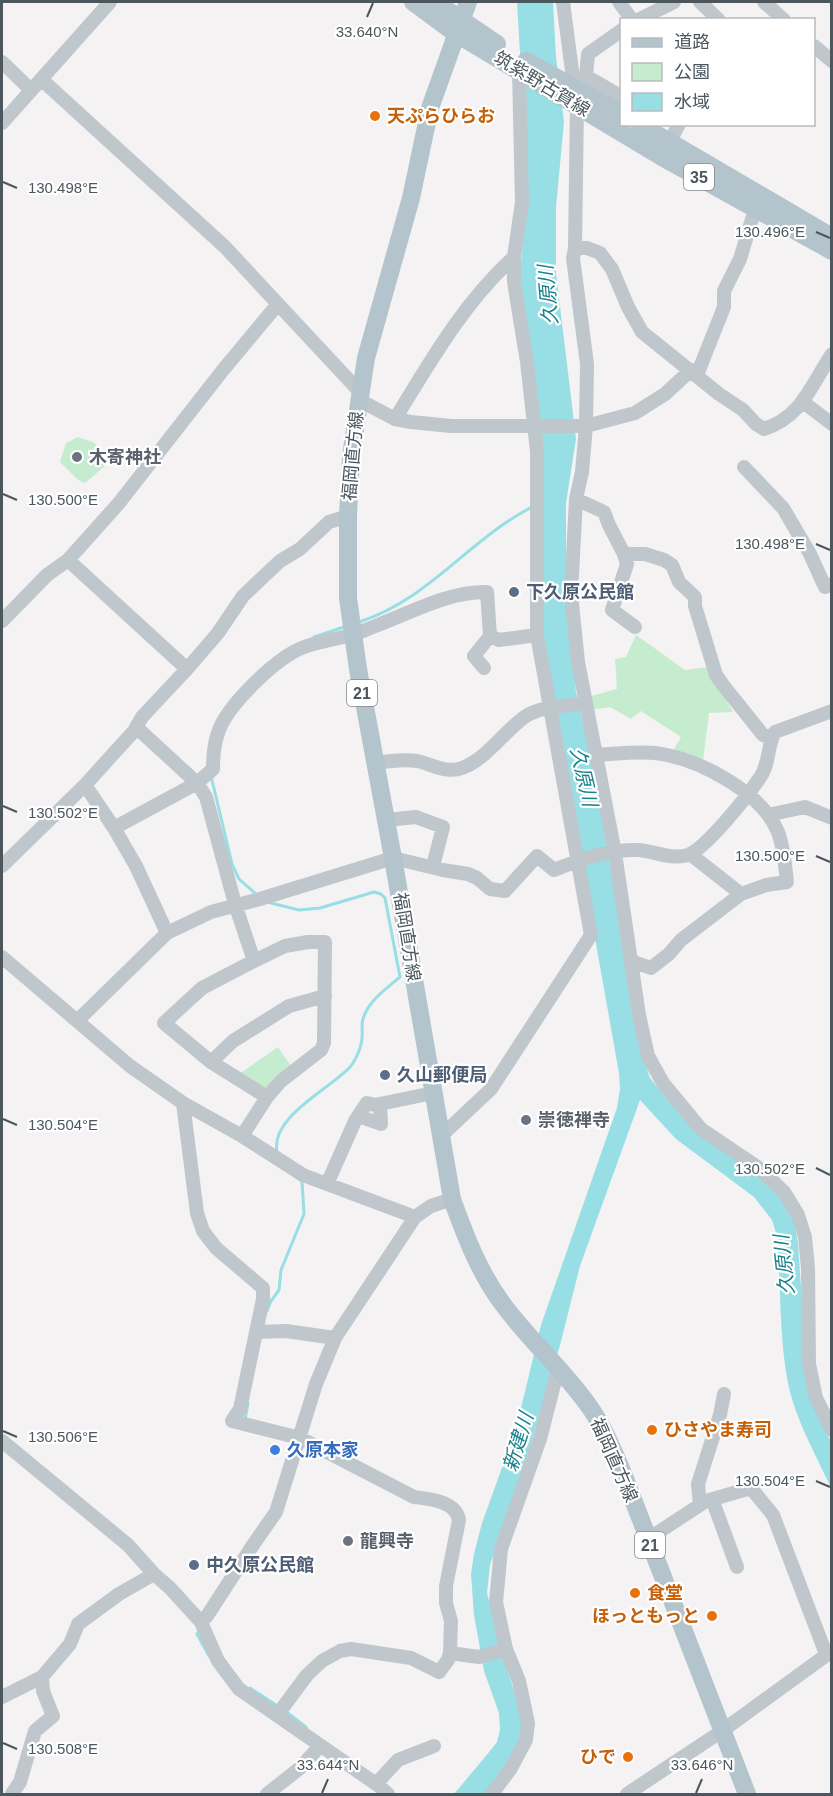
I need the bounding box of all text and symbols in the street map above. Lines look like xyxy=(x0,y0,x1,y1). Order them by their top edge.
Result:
legend xyxy=(620,18,815,126)
text: 33.640°N xyxy=(336,23,398,40)
text: 道路 xyxy=(674,32,710,52)
street label: 筑紫野古賀線 xyxy=(491,48,593,120)
text: 公園 xyxy=(674,62,710,82)
text: 水域 xyxy=(674,92,710,112)
place label: 天ぷらひらお xyxy=(387,106,495,126)
marker: 天ぷらひらお xyxy=(368,109,382,123)
road number: 35 xyxy=(684,164,714,190)
text: 130.498°E xyxy=(28,179,98,196)
text: 130.496°E xyxy=(735,223,805,240)
water label: 久原川 xyxy=(534,262,562,326)
street label: 福岡直方線 xyxy=(339,410,367,502)
place label: 木寄神社 xyxy=(89,447,161,467)
marker: 木寄神社 xyxy=(70,450,84,464)
text: 130.500°E xyxy=(28,491,98,508)
text: 130.498°E xyxy=(735,535,805,552)
place label: 下久原公民館 xyxy=(526,582,634,602)
marker: 下久原公民館 xyxy=(507,585,521,599)
road number: 21 xyxy=(347,680,377,706)
water label: 久原川 xyxy=(567,745,602,811)
text: 130.502°E xyxy=(28,804,98,821)
text: 130.500°E xyxy=(735,847,805,864)
street label: 福岡直方線 xyxy=(390,891,424,983)
place label: 久山郵便局 xyxy=(397,1065,487,1085)
marker: 久山郵便局 xyxy=(378,1068,392,1082)
place label: 崇徳禅寺 xyxy=(538,1110,610,1130)
marker: 崇徳禅寺 xyxy=(519,1113,533,1127)
text: 130.504°E xyxy=(28,1116,98,1133)
text: 130.502°E xyxy=(735,1160,805,1177)
water label: 久原川 xyxy=(770,1232,798,1296)
water label: 新建川 xyxy=(499,1408,538,1474)
street label: 福岡直方線 xyxy=(587,1415,641,1505)
place label: ひさやま寿司 xyxy=(664,1420,772,1440)
marker: ひさやま寿司 xyxy=(645,1423,659,1437)
text: 130.506°E xyxy=(28,1428,98,1445)
place label: 久原本家 xyxy=(287,1440,359,1460)
marker: 久原本家 xyxy=(268,1443,282,1457)
text: 130.504°E xyxy=(735,1472,805,1489)
place label: 龍興寺 xyxy=(360,1531,414,1551)
road number: 21 xyxy=(635,1532,665,1558)
marker: 龍興寺 xyxy=(341,1534,355,1548)
place label: 中久原公民館 xyxy=(206,1555,314,1575)
marker: 中久原公民館 xyxy=(187,1558,201,1572)
place label: 食堂 xyxy=(647,1583,683,1603)
marker: 食堂 xyxy=(628,1586,642,1600)
place label: ほっともっと xyxy=(592,1606,700,1626)
marker: ほっともっと xyxy=(705,1609,719,1623)
text: 130.508°E xyxy=(28,1740,98,1757)
place label: ひで xyxy=(580,1747,616,1767)
marker: ひで xyxy=(621,1750,635,1764)
text: 33.644°N xyxy=(297,1756,359,1773)
text: 33.646°N xyxy=(671,1756,733,1773)

